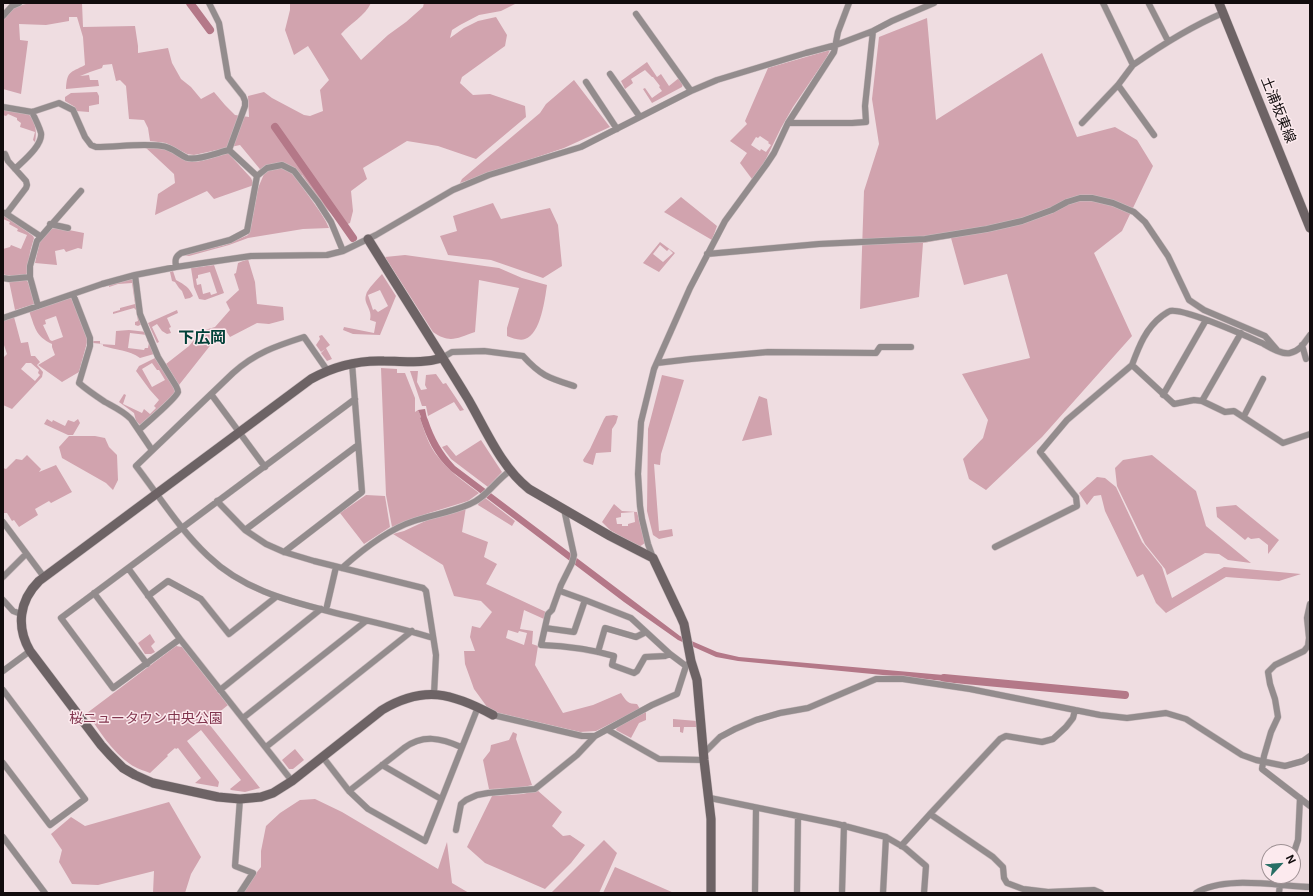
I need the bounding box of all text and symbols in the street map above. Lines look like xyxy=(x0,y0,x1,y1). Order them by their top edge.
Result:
street label: 土浦坂東線 xyxy=(1257,74,1299,146)
district label: 下広岡 xyxy=(178,328,226,348)
park label: 桜ニュータウン中央公園 xyxy=(69,711,223,727)
north arrow xyxy=(1261,844,1301,884)
text: N xyxy=(1283,852,1299,866)

